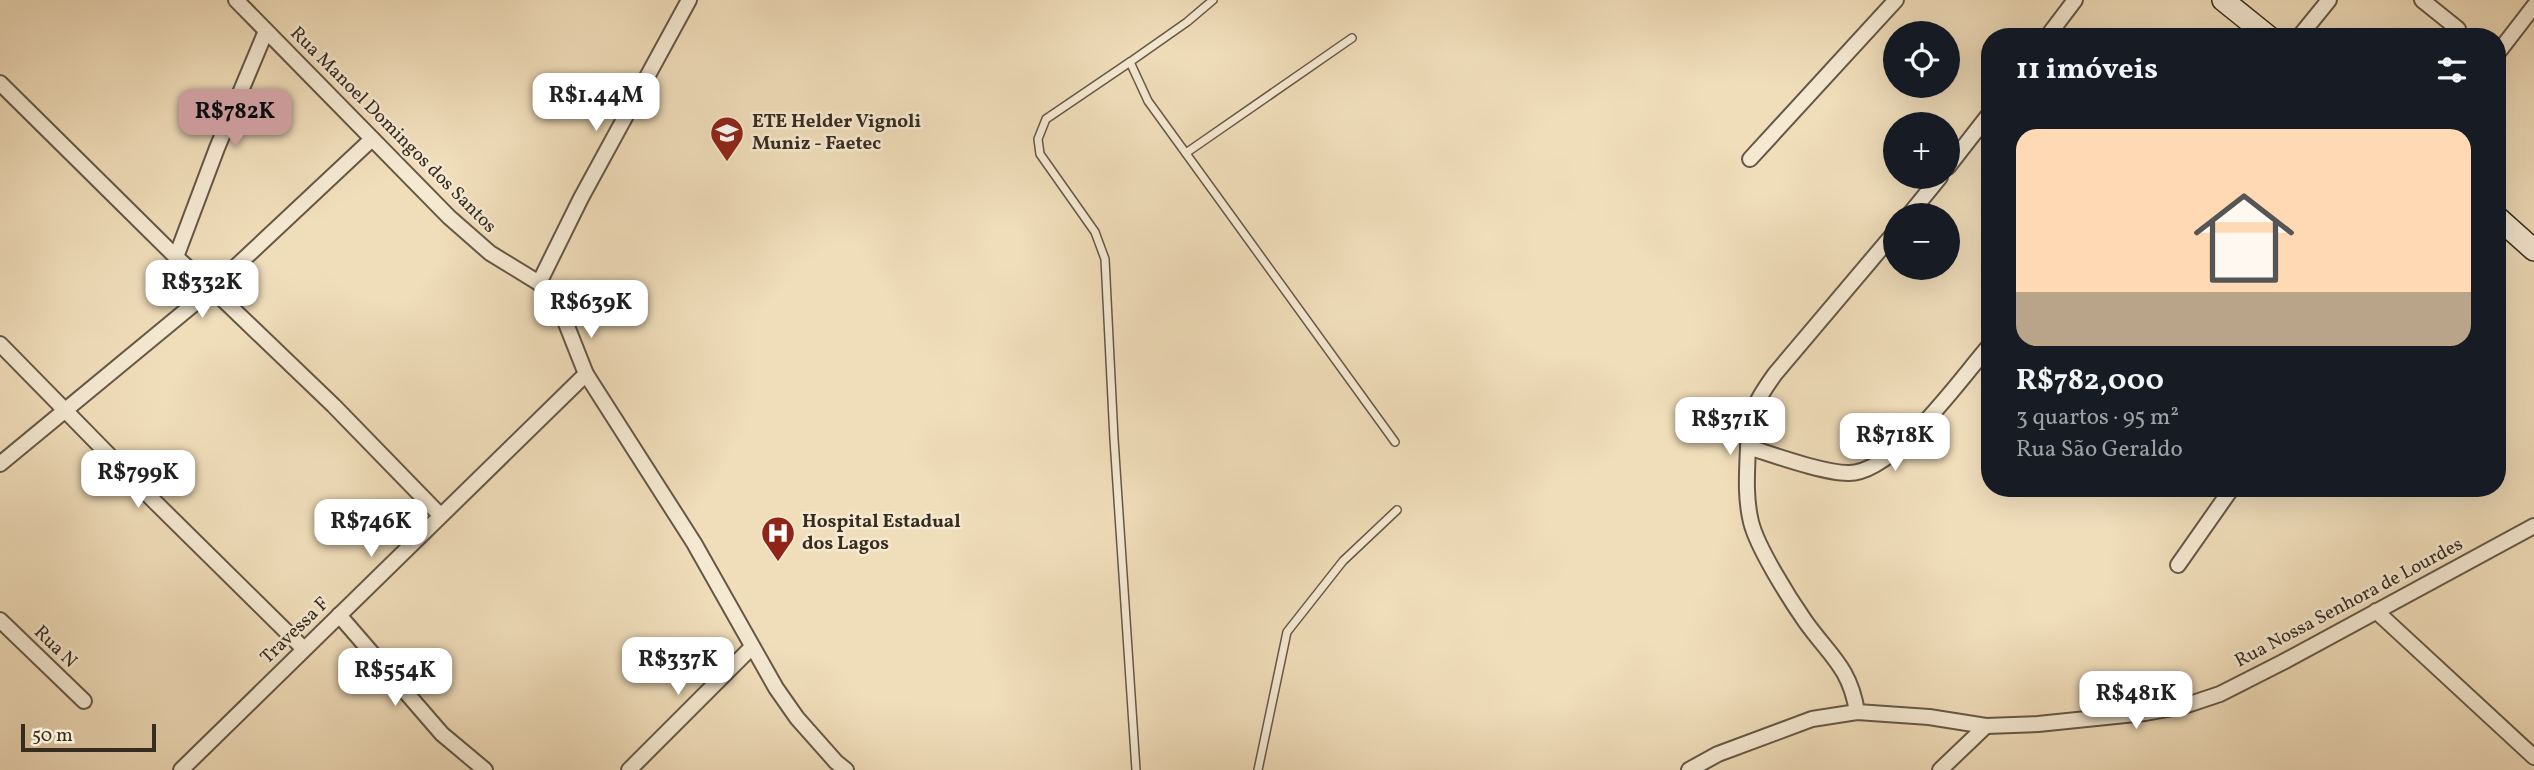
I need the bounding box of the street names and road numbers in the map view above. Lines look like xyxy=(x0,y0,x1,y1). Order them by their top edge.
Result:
street label: Rua Manoel Domingos dos Santos xyxy=(284,21,502,239)
street label: Rua Nossa Senhora de Lourdes xyxy=(2230,532,2468,674)
street label: Travessa F xyxy=(255,592,335,670)
street label: Rua N xyxy=(28,620,82,674)

